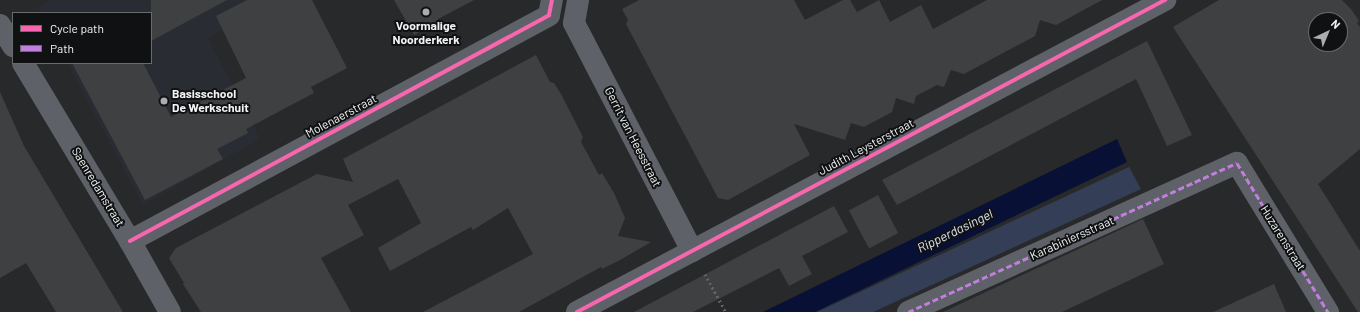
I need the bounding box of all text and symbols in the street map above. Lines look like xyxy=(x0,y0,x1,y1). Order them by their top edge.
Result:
marker: Voormalige Noorderkerk xyxy=(421,7,431,17)
legend xyxy=(12,12,152,64)
north arrow xyxy=(1308,12,1348,52)
text: N xyxy=(1329,17,1343,31)
place label: Voormalige Noorderkerk xyxy=(392,19,460,47)
text: Cycle path xyxy=(50,21,104,35)
text: Path xyxy=(50,41,74,55)
street label: Gerrit van Heesstraat xyxy=(602,85,664,189)
place label: Basisschool De Werkschuit xyxy=(172,87,249,115)
street label: Molenaerstraat xyxy=(303,91,379,141)
marker: Basisschool De Werkschuit xyxy=(159,96,169,106)
street label: Judith Leysterstraat xyxy=(816,116,916,178)
street label: Saenredamstraat xyxy=(69,145,127,229)
street label: Huzarenstraat xyxy=(1257,203,1309,273)
water label: Ripperdasingel xyxy=(915,206,995,256)
street label: Karabiniersstraat xyxy=(1028,213,1116,263)

